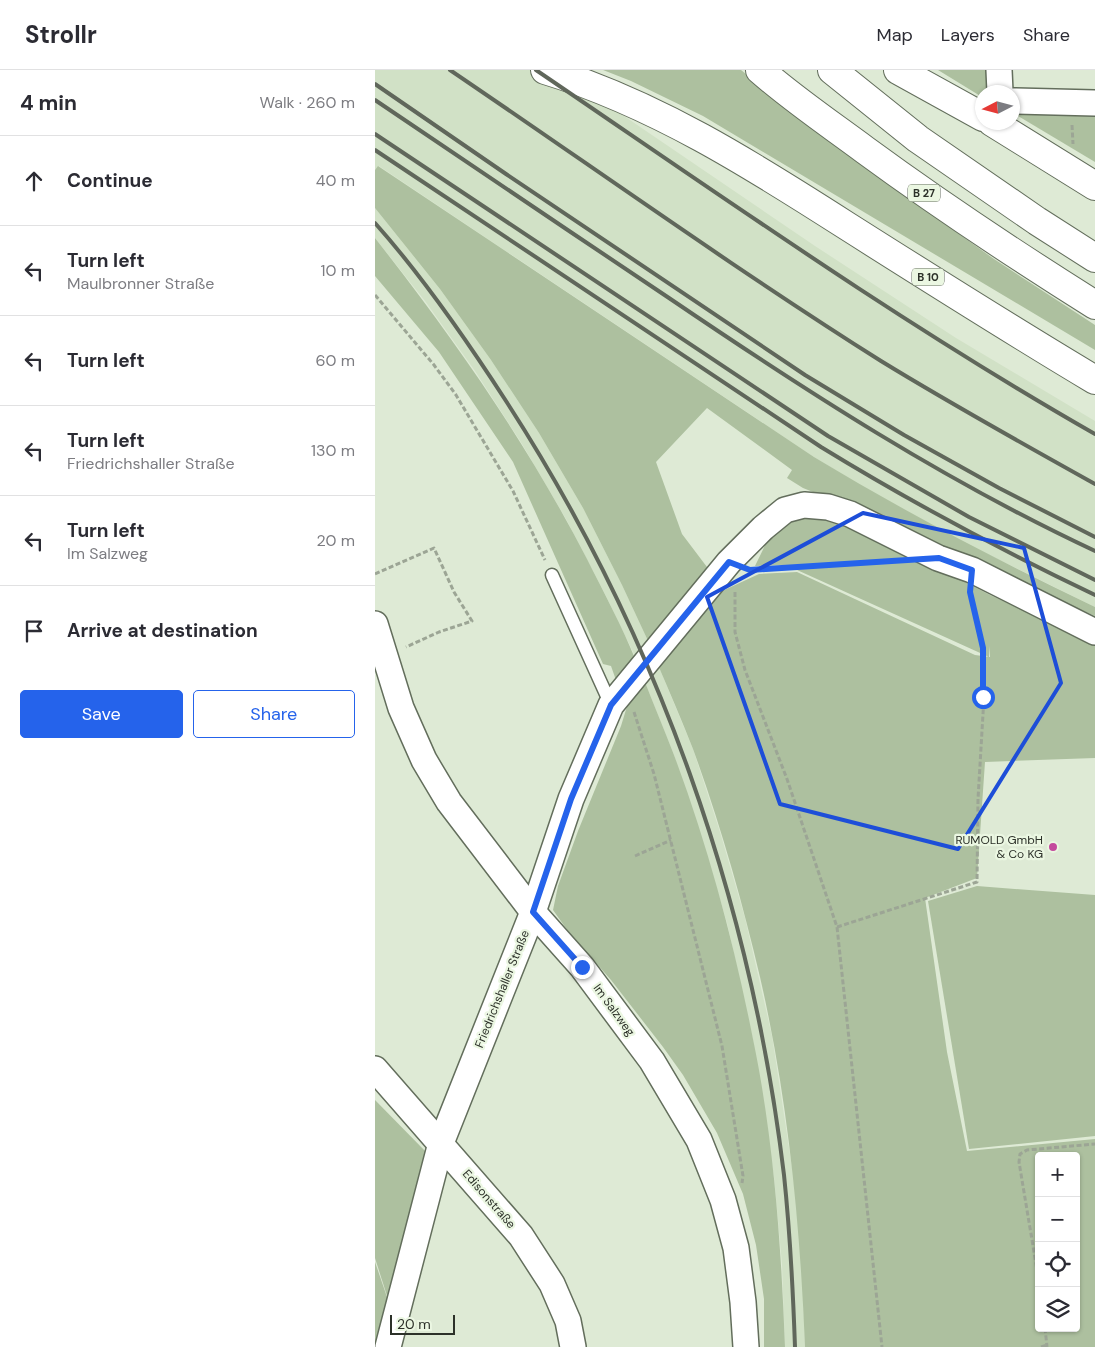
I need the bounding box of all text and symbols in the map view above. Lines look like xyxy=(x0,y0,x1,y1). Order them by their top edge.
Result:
text: Strollr xyxy=(25,19,97,50)
text: Map xyxy=(877,23,913,47)
text: Layers xyxy=(941,23,995,47)
text: Share xyxy=(1023,23,1070,47)
north arrow xyxy=(975,85,1020,130)
text: 4 min xyxy=(20,89,77,117)
text: Walk · 260 m xyxy=(260,92,355,113)
icon: ahead xyxy=(20,167,48,195)
text: Continue xyxy=(67,168,153,193)
text: 40 m xyxy=(316,170,355,191)
road number: B 27 xyxy=(908,185,940,202)
text: Turn left xyxy=(67,248,145,273)
icon: left xyxy=(20,257,48,285)
text: 10 m xyxy=(321,260,355,281)
road number: B 10 xyxy=(912,268,944,286)
text: Maulbronner Straße xyxy=(67,273,214,294)
icon: left xyxy=(20,347,48,375)
text: Turn left xyxy=(67,348,145,373)
text: 60 m xyxy=(315,350,355,371)
text: Turn left xyxy=(67,428,145,453)
icon: left xyxy=(20,437,48,465)
text: 130 m xyxy=(311,440,355,461)
text: Friedrichshaller Straße xyxy=(67,453,235,474)
text: Turn left xyxy=(67,518,145,543)
icon: left xyxy=(20,527,48,555)
text: 20 m xyxy=(316,530,355,551)
text: Im Salzweg xyxy=(67,543,148,564)
icon: arrive xyxy=(20,617,48,645)
text: Arrive at destination xyxy=(67,618,258,643)
route start xyxy=(972,686,995,709)
button: Save xyxy=(20,690,183,738)
button: Share xyxy=(193,690,355,738)
place label: RUMOLD GmbH & Co KG xyxy=(955,832,1043,862)
marker: RUMOLD GmbH & Co KG xyxy=(1047,841,1059,853)
street label: Friedrichshaller Straße xyxy=(471,928,533,1050)
route end xyxy=(571,956,594,979)
street label: Im Salzweg xyxy=(590,981,639,1040)
map controls xyxy=(1035,1152,1080,1332)
button: + xyxy=(1035,1152,1080,1197)
street label: Edisonstraße xyxy=(459,1166,519,1232)
button: − xyxy=(1035,1197,1080,1242)
button: locate xyxy=(1035,1242,1080,1287)
button: layers xyxy=(1035,1287,1080,1332)
scale bar xyxy=(390,1312,455,1335)
text: 20 m xyxy=(397,1315,431,1333)

